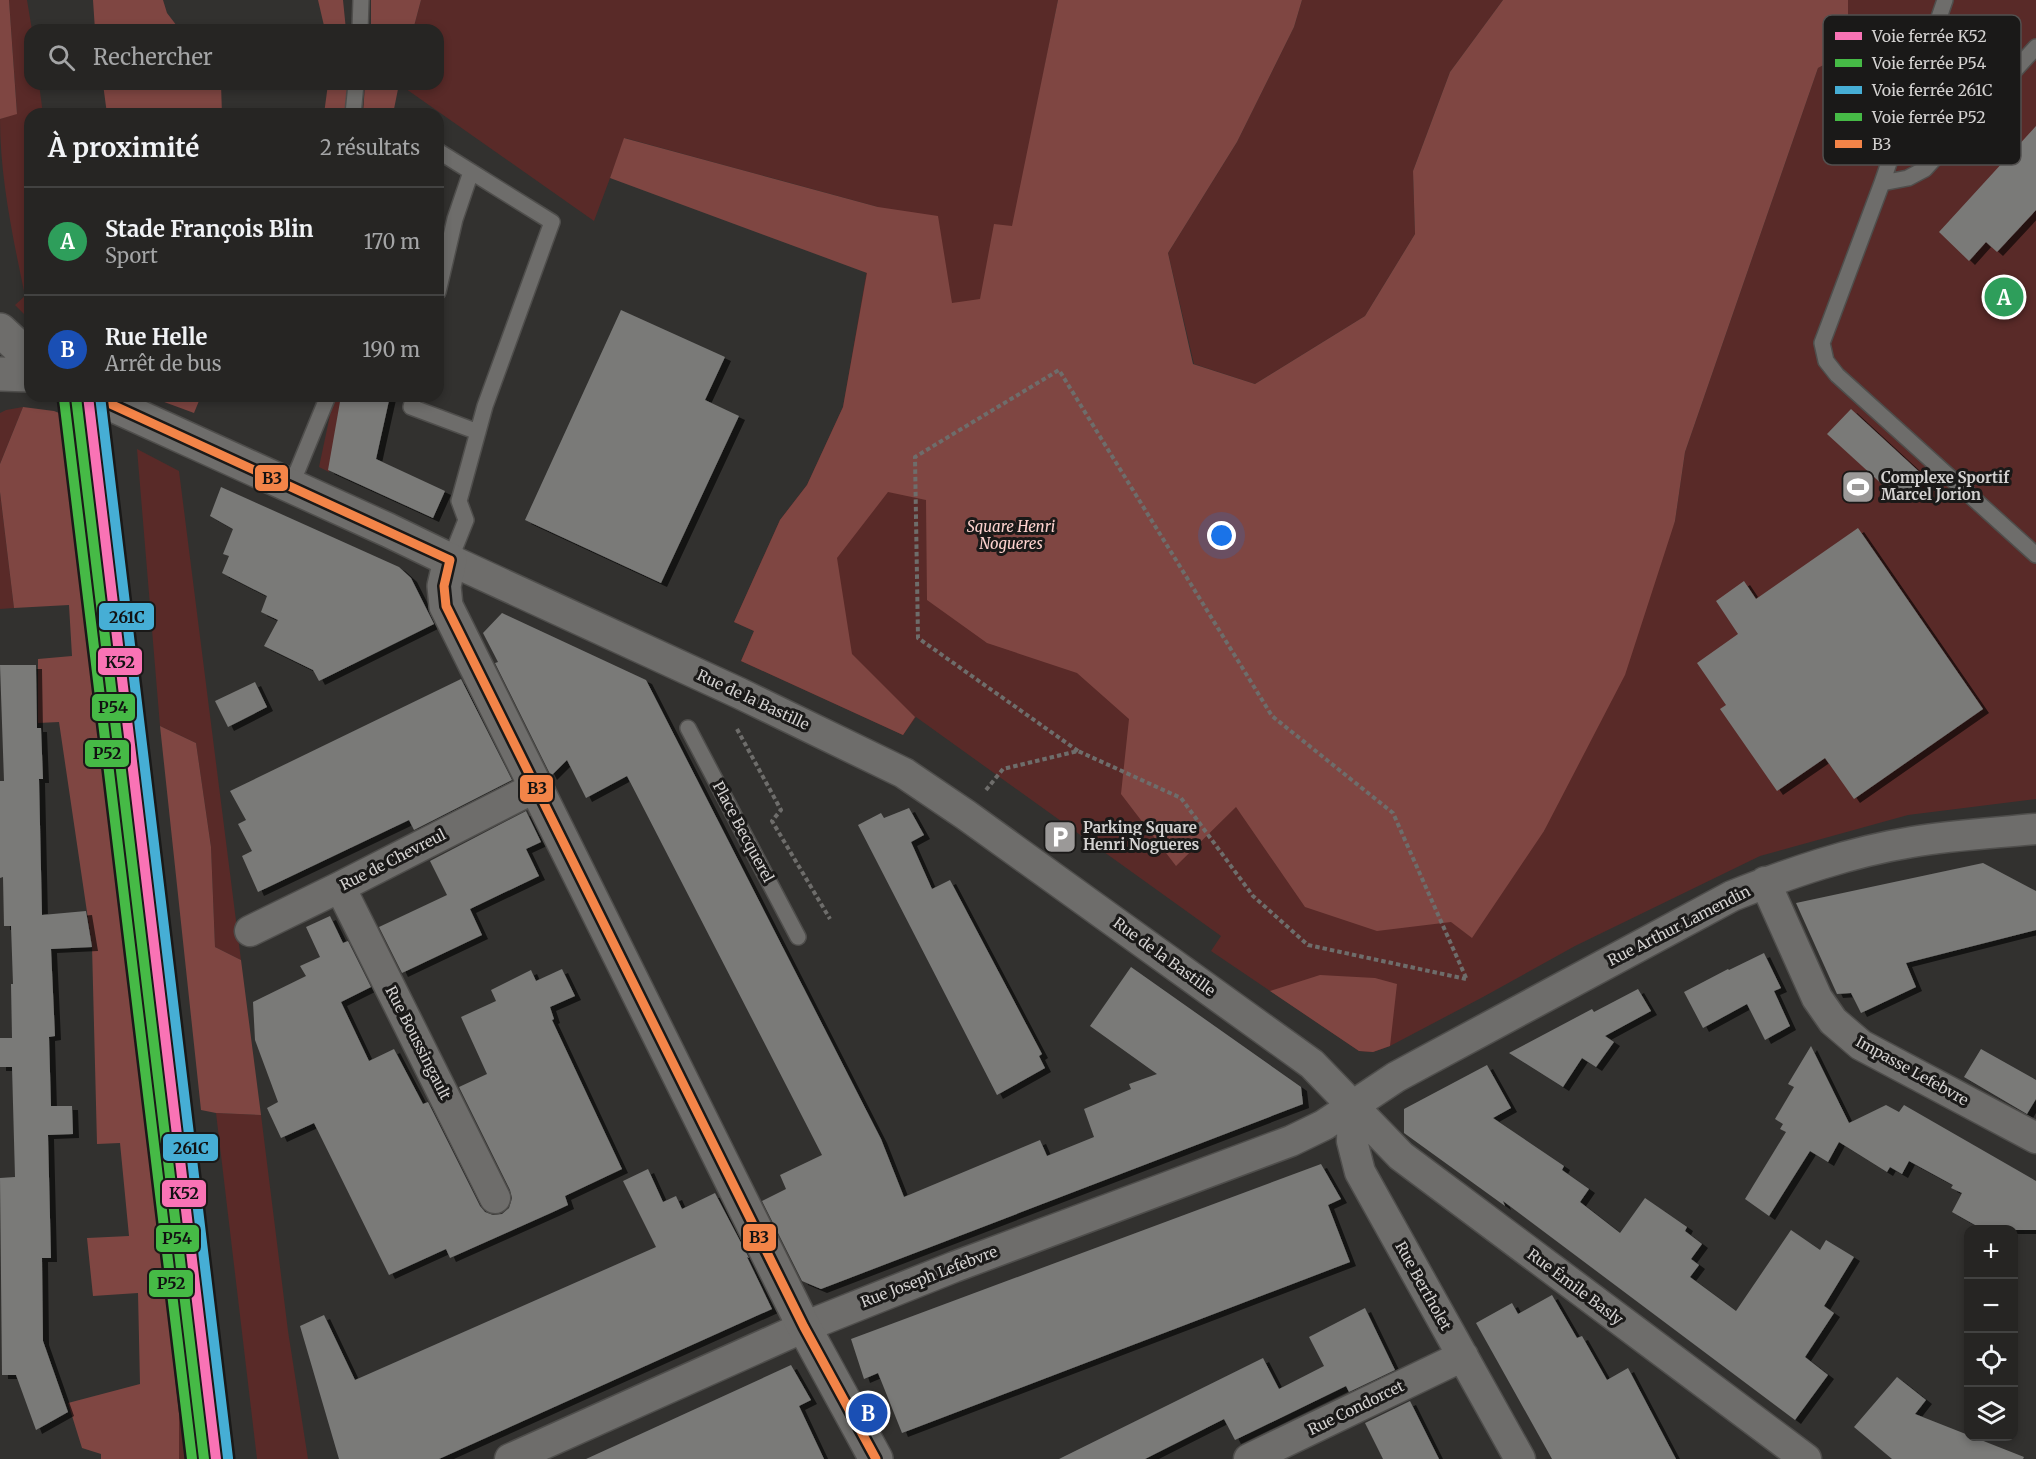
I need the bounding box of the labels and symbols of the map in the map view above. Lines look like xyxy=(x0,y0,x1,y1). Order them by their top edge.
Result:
legend xyxy=(1823,15,2021,165)
text: Voie ferrée K52 xyxy=(1871,26,1987,46)
text: Voie ferrée P54 xyxy=(1871,53,1987,73)
text: Voie ferrée 261C xyxy=(1871,80,1992,100)
text: Voie ferrée P52 xyxy=(1871,107,1986,127)
text: B3 xyxy=(1872,134,1891,154)
pin: A xyxy=(1984,274,2024,320)
line badge: B3 xyxy=(254,464,289,492)
text: B3 xyxy=(262,468,282,488)
place label: Complexe Sportif Marcel Jorion xyxy=(1881,468,2010,504)
sports icon: Complexe Sportif Marcel Jorion xyxy=(1840,469,1876,505)
park label: Square Henri Nogueres xyxy=(967,517,1055,553)
your location xyxy=(1207,521,1236,550)
line badge: 261C xyxy=(98,602,155,631)
text: 261C xyxy=(109,607,145,627)
line badge: K52 xyxy=(97,647,143,676)
text: K52 xyxy=(105,652,135,672)
street label: Rue de la Bastille xyxy=(694,665,812,734)
line badge: P54 xyxy=(91,693,136,722)
text: P54 xyxy=(98,697,128,717)
line badge: P52 xyxy=(84,739,130,768)
text: P52 xyxy=(93,743,121,763)
line badge: B3 xyxy=(519,774,554,803)
text: B3 xyxy=(527,778,547,798)
street label: Place Becquerel xyxy=(709,778,778,886)
place label: Parking Square Henri Nogueres xyxy=(1083,818,1200,854)
parking icon: Parking Square Henri Nogueres xyxy=(1042,819,1078,855)
street label: Rue de Chevreul xyxy=(337,825,449,894)
street label: Rue Arthur Lamendin xyxy=(1604,881,1753,970)
street label: Rue de la Bastille xyxy=(1110,913,1219,1000)
street label: Rue Boussingault xyxy=(382,983,455,1103)
street label: Impasse Lefebvre xyxy=(1853,1032,1972,1110)
line badge: 261C xyxy=(162,1133,219,1162)
text: 261C xyxy=(173,1138,209,1158)
line badge: K52 xyxy=(161,1179,207,1208)
text: K52 xyxy=(169,1183,199,1203)
line badge: B3 xyxy=(742,1223,777,1252)
line badge: P54 xyxy=(155,1224,200,1253)
text: B3 xyxy=(749,1227,769,1247)
text: P54 xyxy=(162,1228,192,1248)
street label: Rue Bertholet xyxy=(1391,1238,1456,1334)
street label: Rue Joseph Lefebvre xyxy=(858,1242,1000,1311)
street label: Rue Émile Basly xyxy=(1524,1244,1628,1329)
line badge: P52 xyxy=(148,1269,194,1298)
text: P52 xyxy=(157,1273,185,1293)
street label: Rue Condorcet xyxy=(1305,1376,1407,1439)
pin: B xyxy=(848,1390,888,1436)

